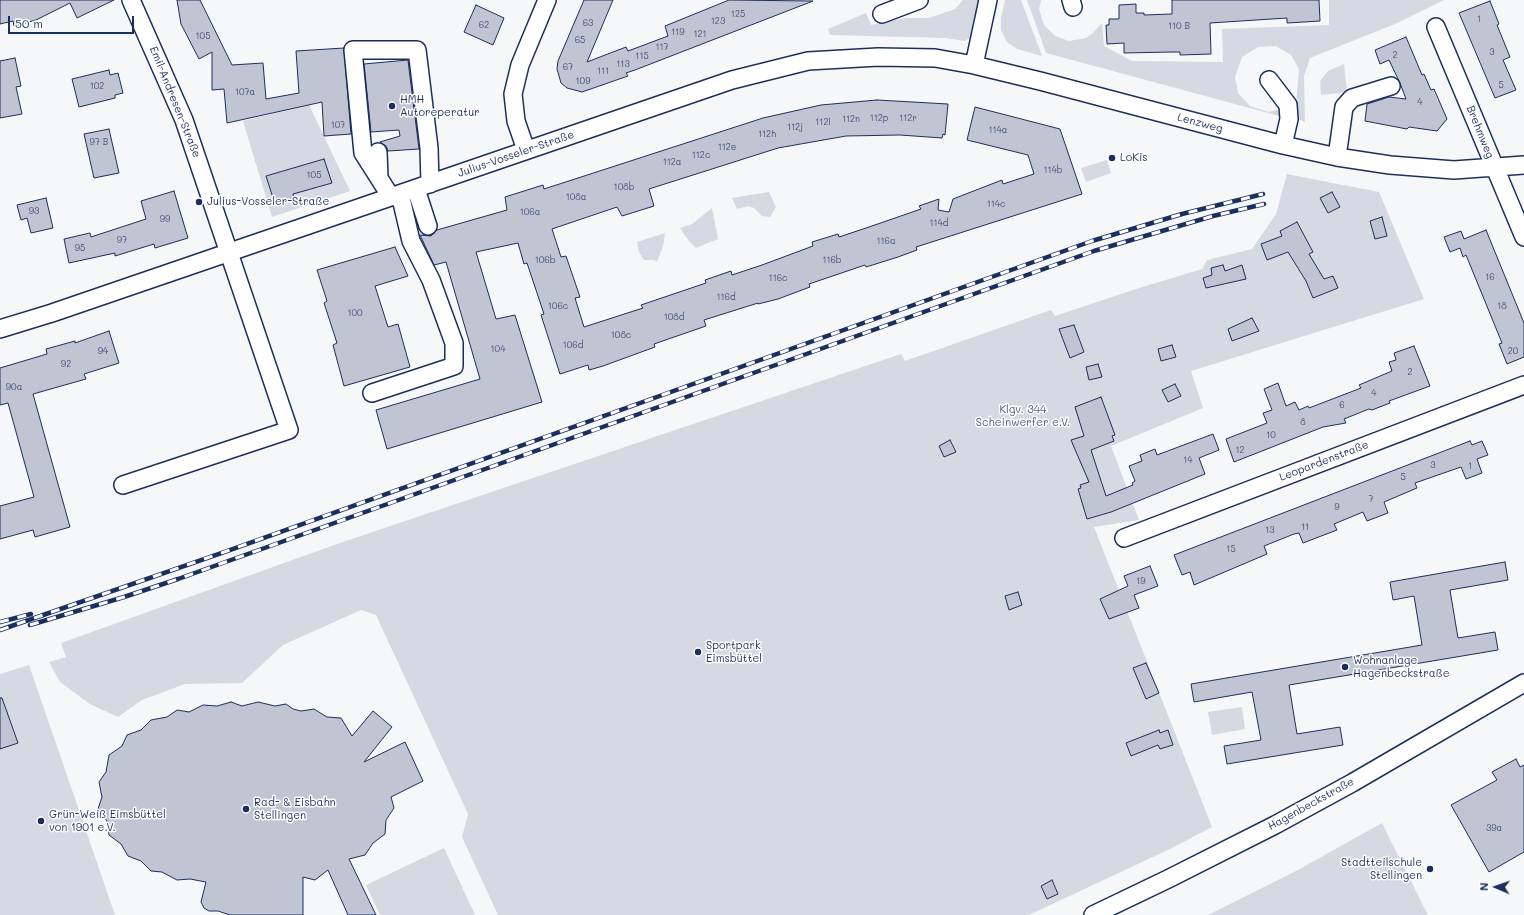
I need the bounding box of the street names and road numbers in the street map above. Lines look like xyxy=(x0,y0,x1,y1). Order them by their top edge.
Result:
street label: Emil-Andresen-Straße xyxy=(147,44,203,160)
street label: Brehmweg xyxy=(1463,104,1497,160)
street label: Lenzweg xyxy=(1176,111,1224,135)
street label: Julius-Vosseler-Straße xyxy=(456,128,576,180)
street label: Leopardenstraße xyxy=(1278,438,1370,484)
street label: Hagenbeckstraße xyxy=(1266,775,1356,833)

